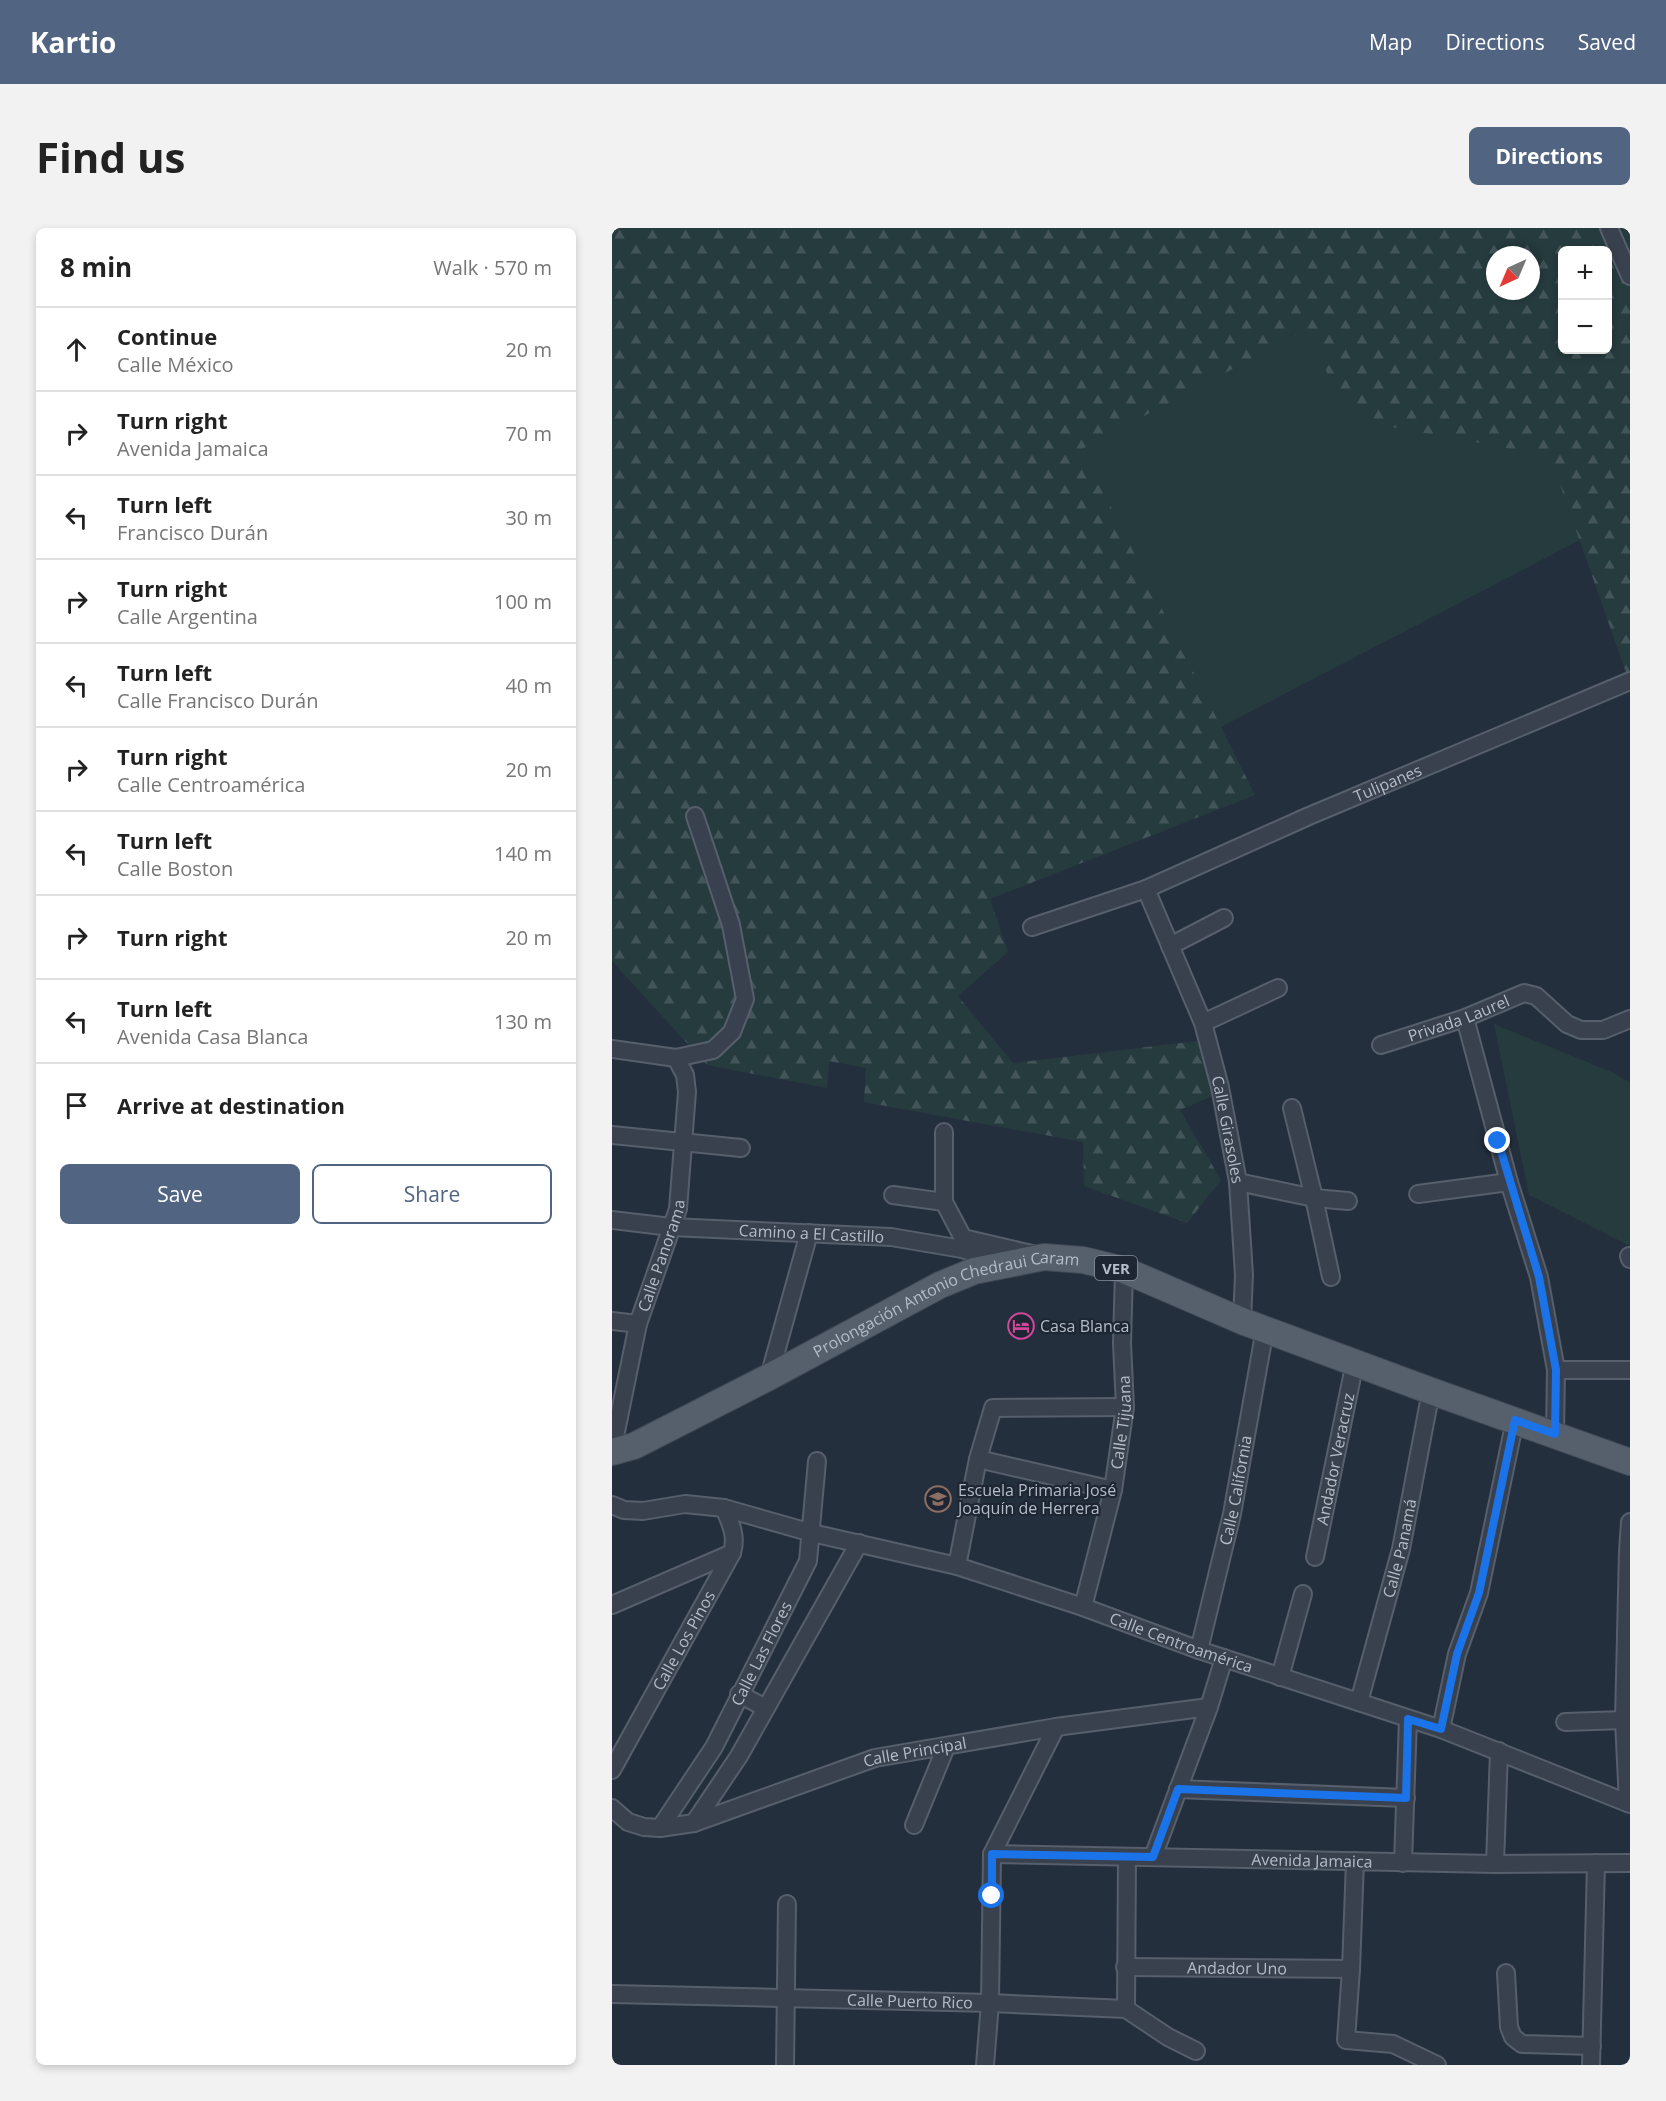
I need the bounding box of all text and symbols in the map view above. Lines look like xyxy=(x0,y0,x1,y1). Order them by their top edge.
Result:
text: Kartio xyxy=(30,23,116,61)
text: Map xyxy=(1369,28,1412,56)
text: Directions xyxy=(1445,28,1545,56)
text: Saved xyxy=(1578,28,1636,56)
button: Directions xyxy=(1469,127,1630,185)
text: Find us xyxy=(36,128,185,185)
north arrow xyxy=(1486,246,1540,300)
map controls xyxy=(1558,246,1612,354)
button: + xyxy=(1558,246,1612,300)
text: 8 min xyxy=(60,249,132,285)
text: Walk · 570 m xyxy=(433,254,552,281)
button: − xyxy=(1558,300,1612,354)
text: Continue xyxy=(117,321,217,351)
icon: ahead xyxy=(60,333,93,366)
text: 20 m xyxy=(505,336,552,363)
text: Calle México xyxy=(117,351,234,378)
text: Turn right xyxy=(117,405,228,435)
icon: right xyxy=(60,417,93,450)
text: 70 m xyxy=(505,420,552,447)
text: Avenida Jamaica xyxy=(117,435,269,462)
text: Turn left xyxy=(117,489,212,519)
icon: left xyxy=(60,501,93,534)
text: 30 m xyxy=(505,504,552,531)
text: Francisco Durán xyxy=(117,519,268,546)
text: Turn right xyxy=(117,573,228,603)
icon: right xyxy=(60,585,93,618)
text: 100 m xyxy=(494,588,552,615)
text: Calle Argentina xyxy=(117,603,258,630)
text: Turn left xyxy=(117,657,212,687)
icon: left xyxy=(60,669,93,702)
text: 40 m xyxy=(505,672,552,699)
text: Calle Francisco Durán xyxy=(117,687,318,714)
text: Turn right xyxy=(117,741,228,771)
icon: right xyxy=(60,753,93,786)
text: 20 m xyxy=(505,756,552,783)
street label: Tulipanes xyxy=(1350,759,1425,807)
text: Calle Centroamérica xyxy=(117,771,305,798)
text: Turn left xyxy=(117,825,212,855)
icon: left xyxy=(60,837,93,870)
text: 140 m xyxy=(494,840,552,867)
text: Calle Boston xyxy=(117,855,233,882)
icon: right xyxy=(60,921,93,954)
text: Turn right xyxy=(117,922,228,952)
text: 20 m xyxy=(505,924,552,951)
street label: Privada Laurel xyxy=(1405,990,1513,1047)
text: Turn left xyxy=(117,993,212,1023)
icon: left xyxy=(60,1005,93,1038)
text: 130 m xyxy=(494,1008,552,1035)
text: Avenida Casa Blanca xyxy=(117,1023,308,1050)
street label: Calle Girasoles xyxy=(1206,1073,1249,1185)
icon: arrive xyxy=(60,1089,93,1122)
text: Arrive at destination xyxy=(117,1090,345,1120)
route end xyxy=(1484,1127,1510,1153)
button: Save xyxy=(60,1164,300,1224)
button: Share xyxy=(312,1164,552,1224)
street label: Calle Panorama xyxy=(632,1199,690,1315)
street label: Camino a El Castillo xyxy=(738,1219,885,1248)
street label: Prolongación Antonio Chedraui Caram xyxy=(809,1246,1080,1362)
road number: VER xyxy=(1095,1256,1137,1280)
hotel icon: Casa Blanca xyxy=(1006,1311,1036,1341)
place label: Casa Blanca xyxy=(1040,1315,1129,1337)
street label: Calle Tijuana xyxy=(1105,1375,1136,1471)
street label: Andador Veracruz xyxy=(1311,1391,1359,1527)
street label: Calle California xyxy=(1214,1433,1257,1547)
place label: Escuela Primaria José Joaquín de Herrera xyxy=(956,1479,1116,1519)
school or university icon: Escuela Primaria José Joaquín de Herrera xyxy=(923,1484,953,1514)
street label: Calle Panamá xyxy=(1377,1497,1421,1600)
street label: Calle Los Pinos xyxy=(647,1587,720,1694)
street label: Calle Las Flores xyxy=(726,1598,797,1710)
street label: Calle Centroamérica xyxy=(1106,1607,1256,1678)
street label: Calle Principal xyxy=(860,1732,968,1772)
street label: Avenida Jamaica xyxy=(1251,1848,1373,1873)
route start xyxy=(978,1882,1004,1908)
street label: Andador Uno xyxy=(1187,1957,1287,1979)
street label: Calle Puerto Rico xyxy=(847,1989,973,2014)

